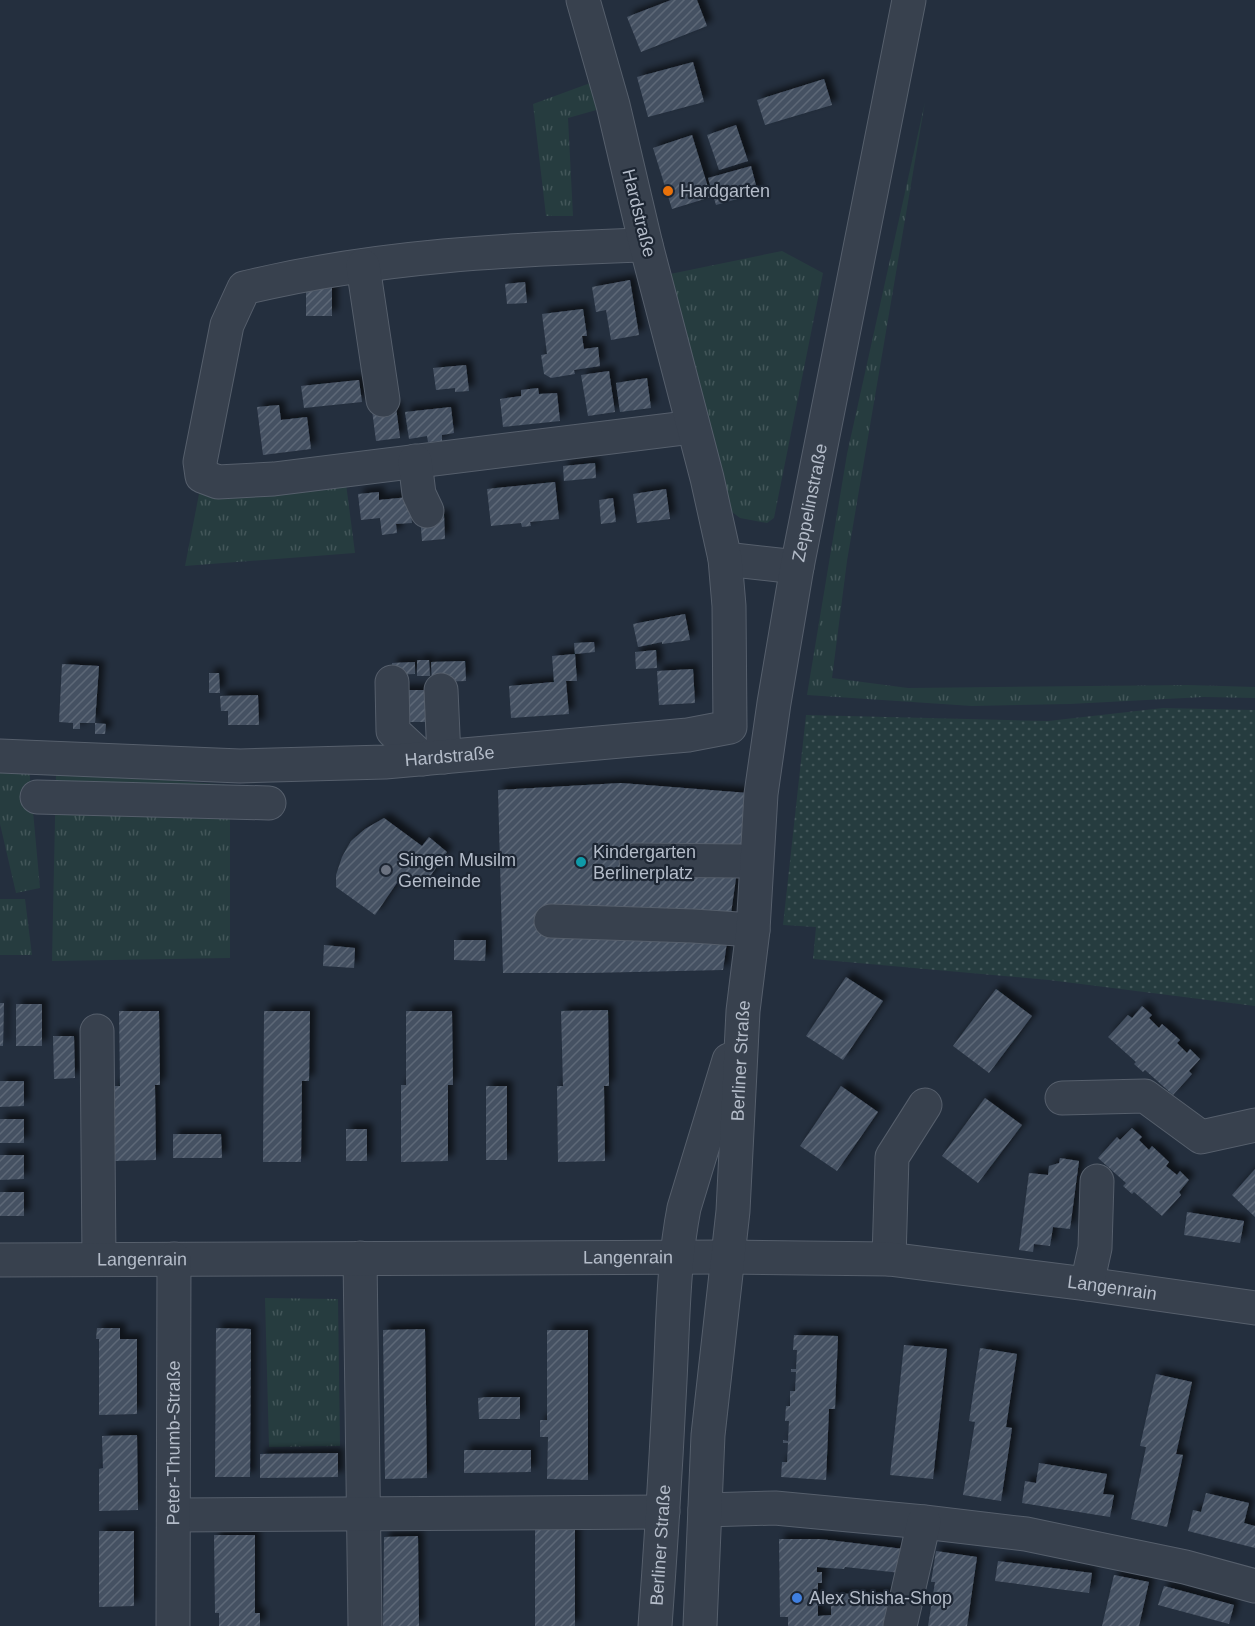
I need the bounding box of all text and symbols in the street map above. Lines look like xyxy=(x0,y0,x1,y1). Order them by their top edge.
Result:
street label: Hardstraße xyxy=(618,167,660,259)
place label: Hardgarten xyxy=(680,181,770,201)
marker: Hardgarten xyxy=(661,184,675,198)
street label: Zeppelinstraße xyxy=(788,442,831,564)
street label: Hardstraße xyxy=(404,742,495,770)
place label: Kindergarten Berlinerplatz xyxy=(593,842,696,883)
place label: Singen Musilm Gemeinde xyxy=(398,850,516,891)
marker: Kindergarten Berlinerplatz xyxy=(574,855,588,869)
marker: Singen Musilm Gemeinde xyxy=(379,863,393,877)
street label: Berliner Straße xyxy=(728,999,754,1122)
street label: Langenrain xyxy=(583,1247,673,1268)
street label: Langenrain xyxy=(97,1249,187,1270)
street label: Langenrain xyxy=(1066,1272,1158,1304)
street label: Peter-Thumb-Straße xyxy=(163,1360,184,1526)
street label: Berliner Straße xyxy=(646,1484,674,1606)
place label: Alex Shisha-Shop xyxy=(809,1588,952,1608)
marker: Alex Shisha-Shop xyxy=(790,1591,804,1605)

